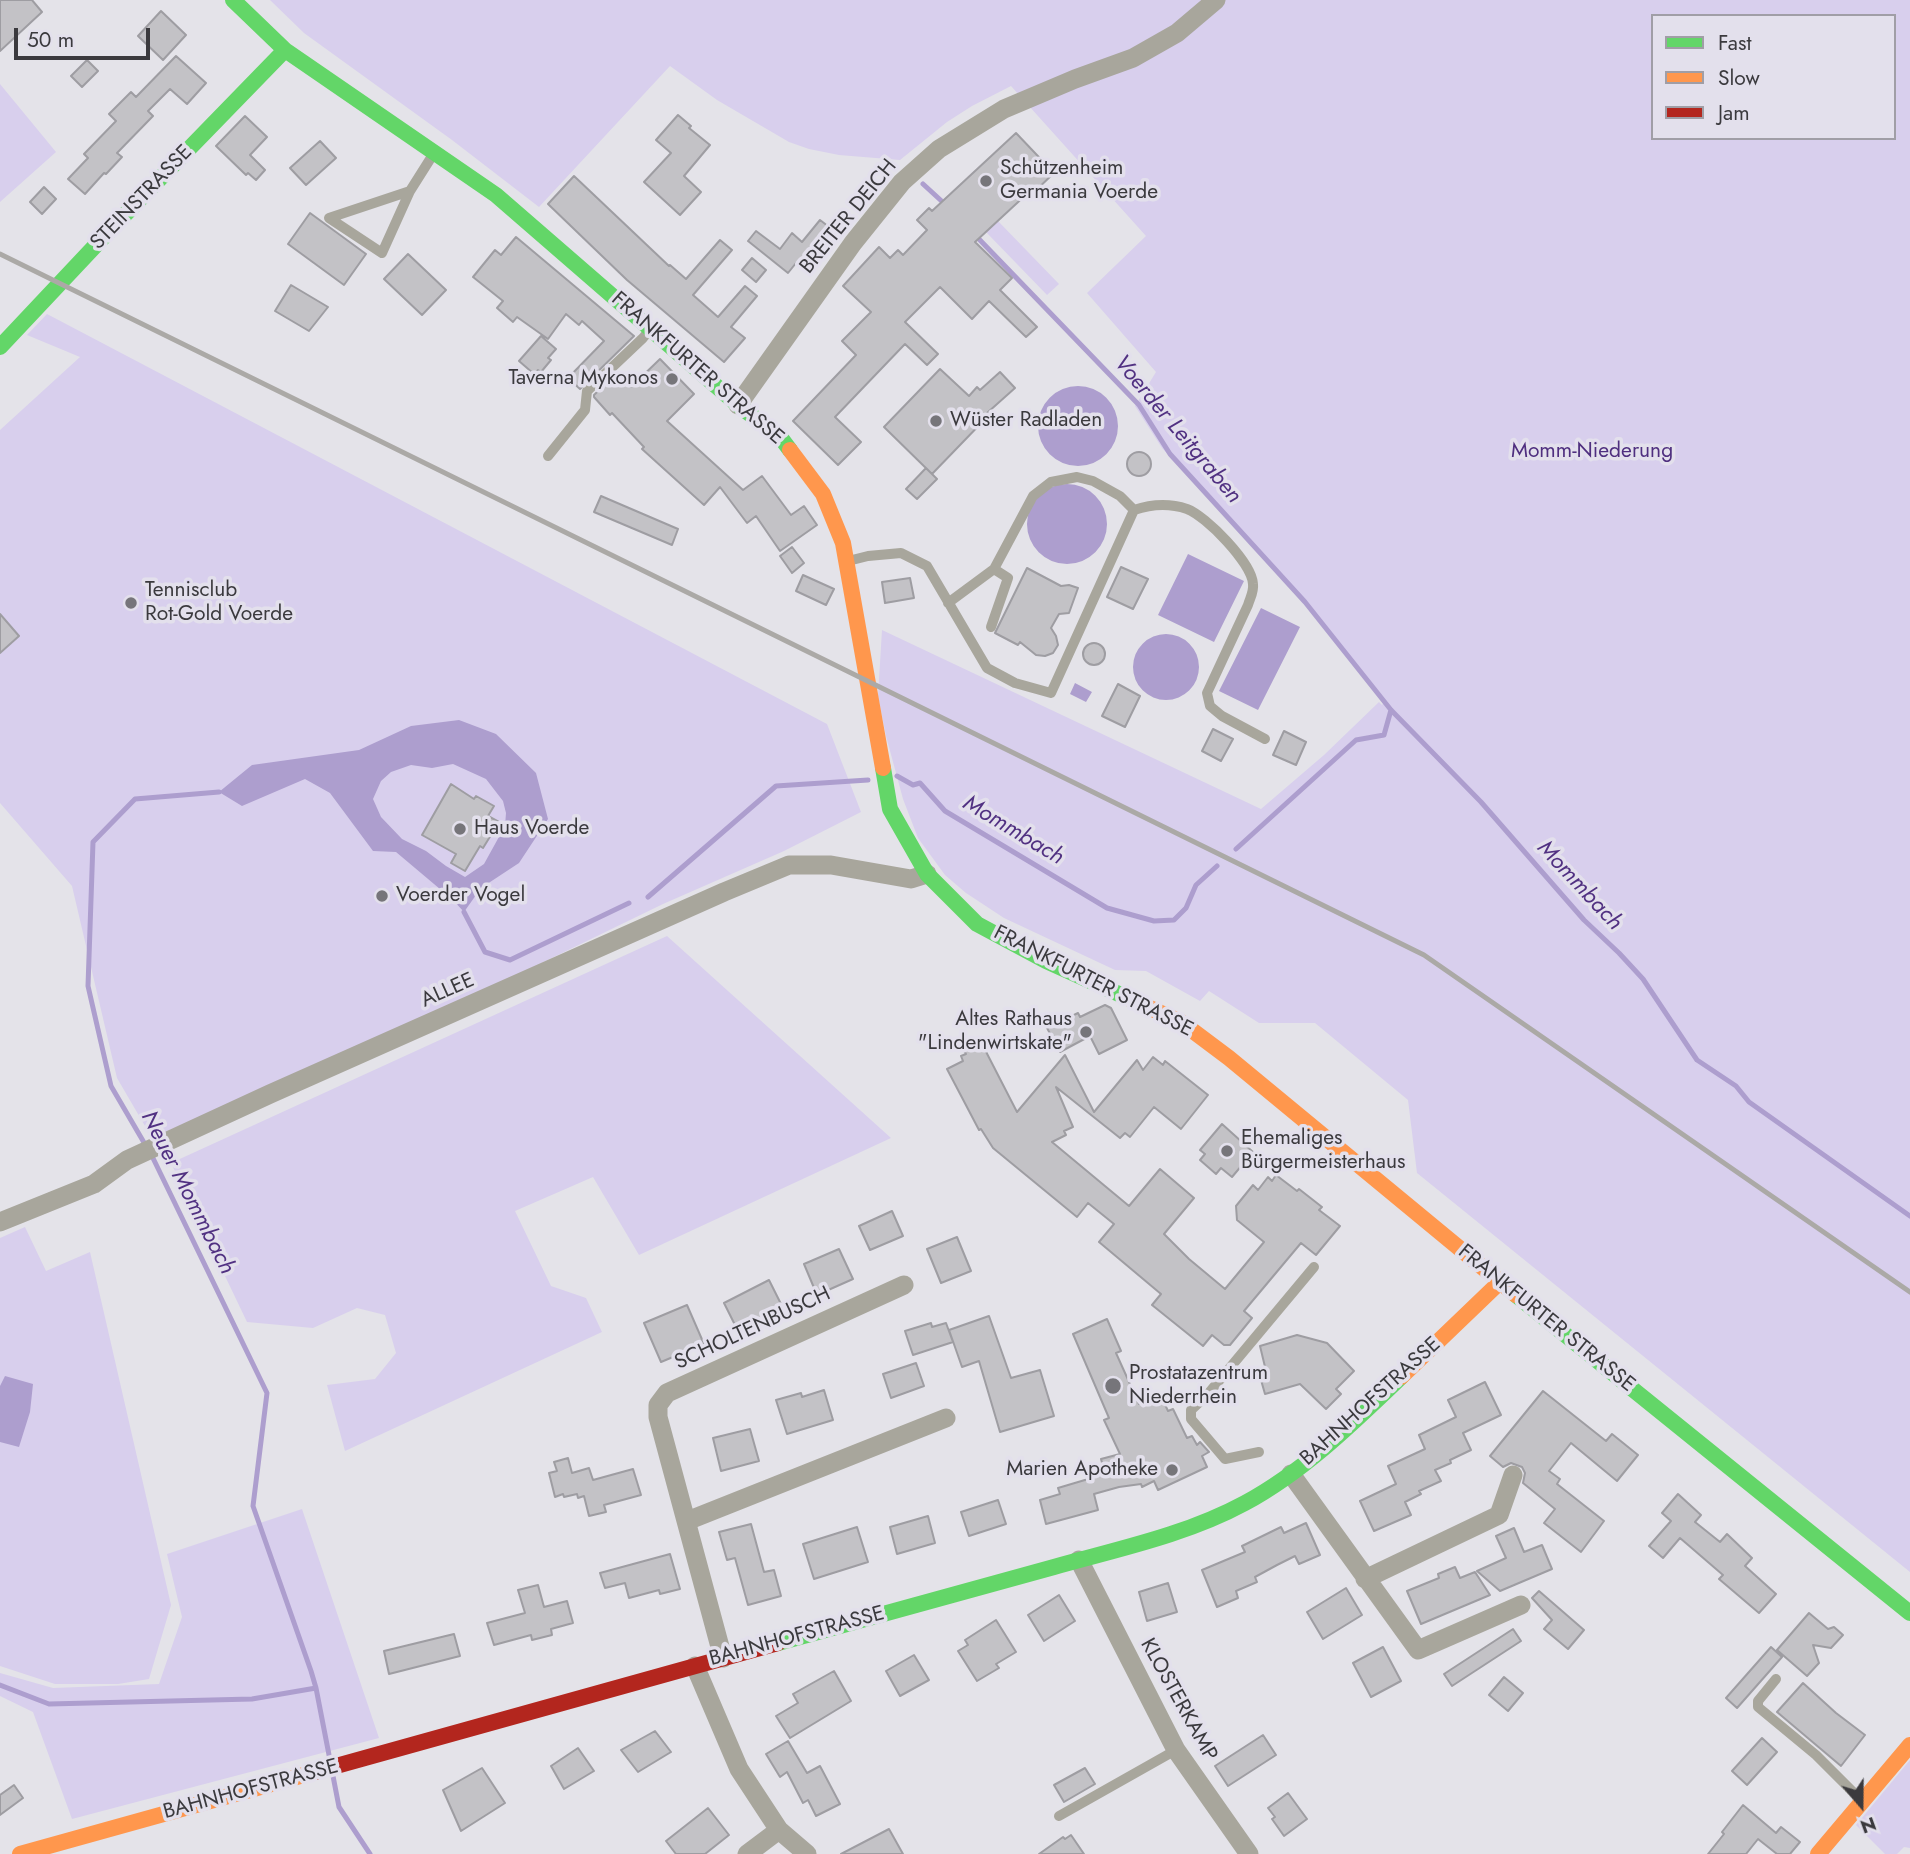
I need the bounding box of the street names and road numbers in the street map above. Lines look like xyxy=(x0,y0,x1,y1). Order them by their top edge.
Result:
street label: STEINSTRASSE xyxy=(86,140,198,256)
street label: BREITER DEICH xyxy=(795,155,903,279)
street label: FRANKFURTER STRASSE xyxy=(606,287,788,451)
street label: FRANKFURTER STRASSE xyxy=(989,921,1197,1043)
street label: ALLEE xyxy=(417,968,479,1014)
street label: FRANKFURTER STRASSE xyxy=(1452,1240,1640,1398)
street label: SCHOLTENBUSCH xyxy=(671,1282,835,1376)
street label: BAHNHOFSTRASSE xyxy=(1296,1332,1446,1472)
street label: BAHNHOFSTRASSE xyxy=(707,1602,887,1672)
street label: KLOSTERKAMP xyxy=(1134,1634,1222,1766)
street label: BAHNHOFSTRASSE xyxy=(161,1755,341,1825)

